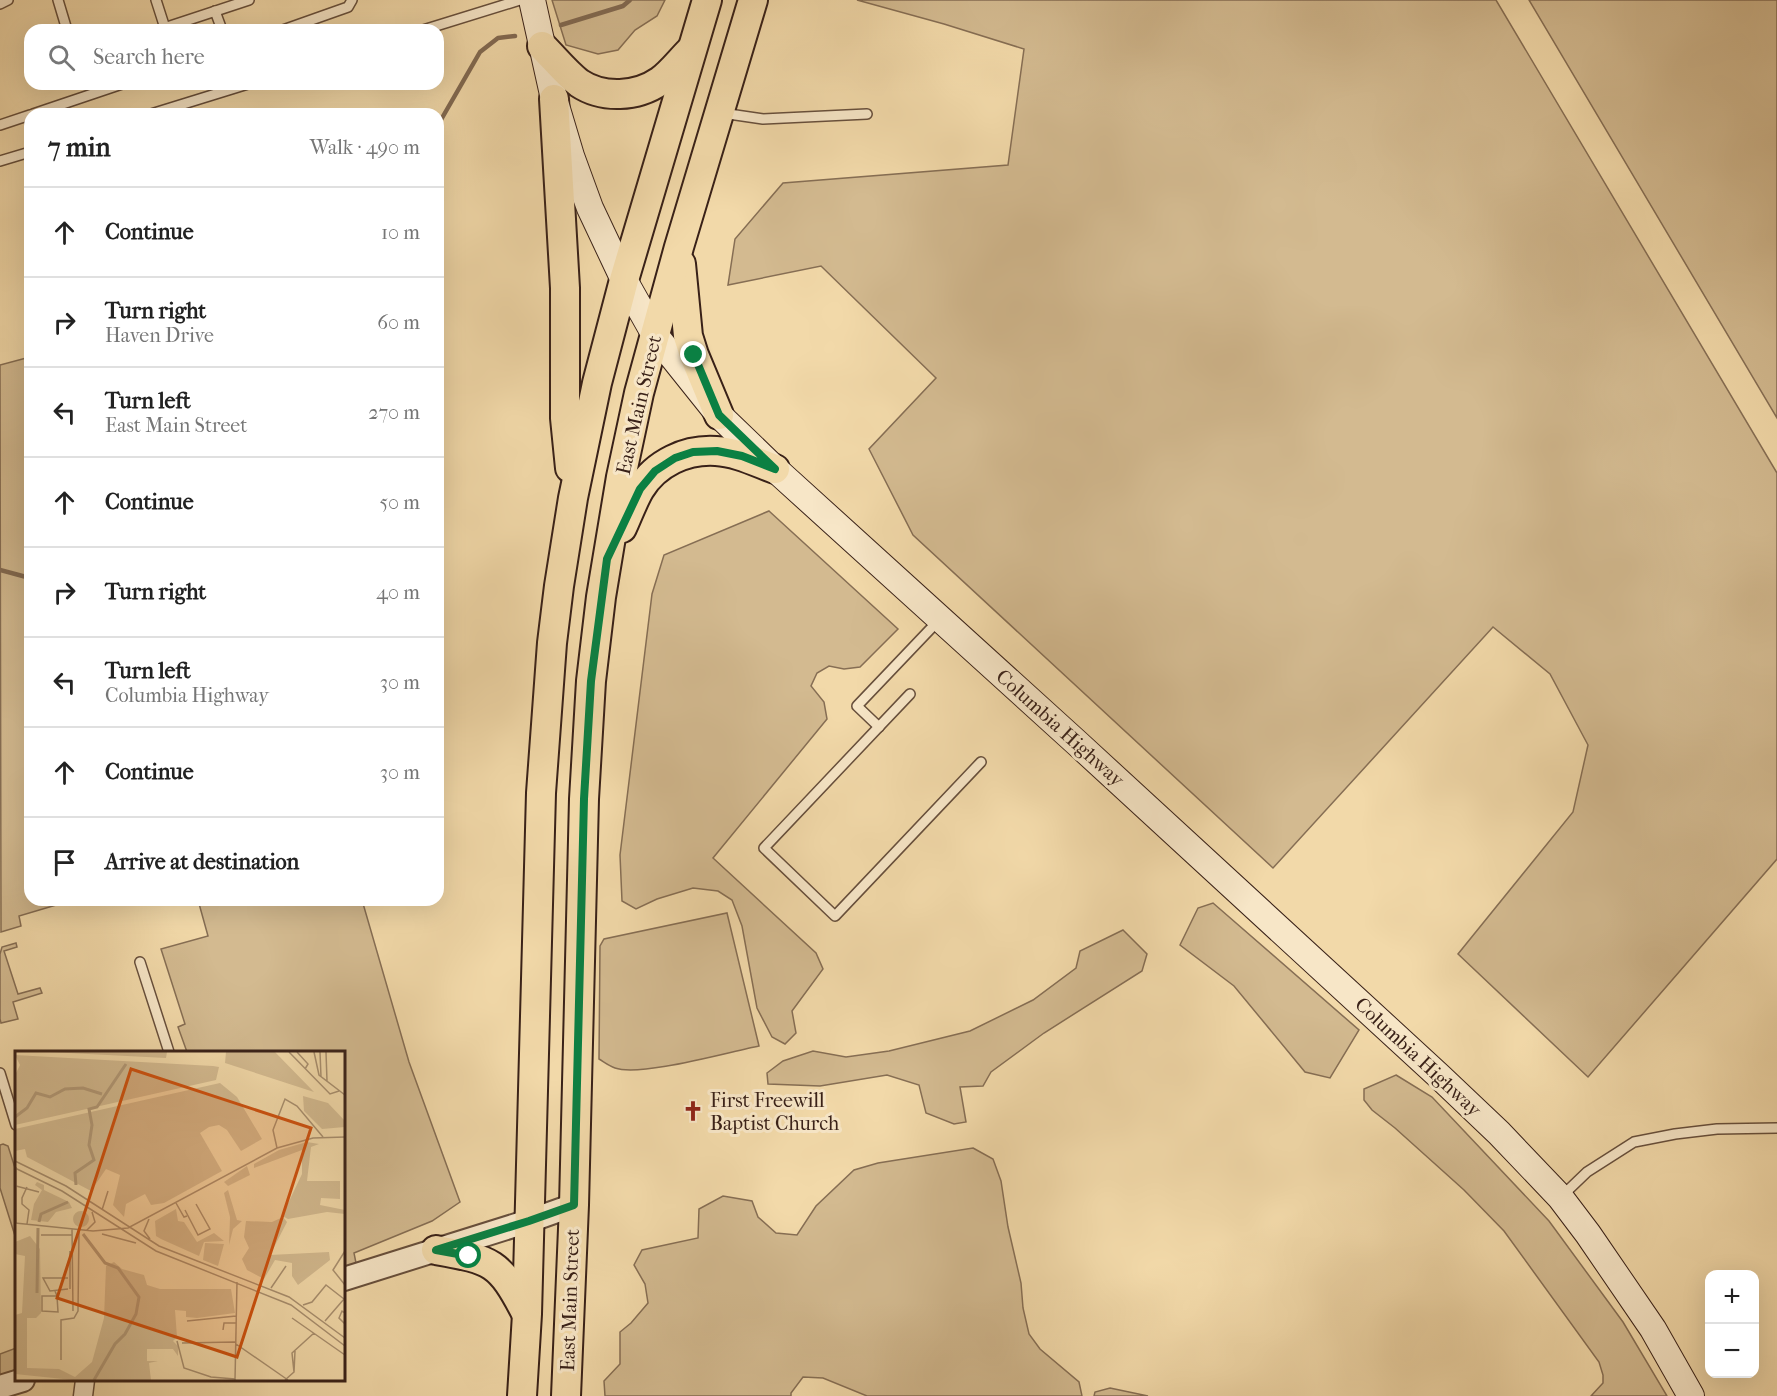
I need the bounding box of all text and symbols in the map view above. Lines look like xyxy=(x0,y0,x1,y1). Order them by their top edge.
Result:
search box xyxy=(24,24,444,90)
icon: search xyxy=(45,41,78,74)
text: Search here xyxy=(93,44,205,70)
text: 7 min xyxy=(48,132,111,163)
text: Walk · 490 m xyxy=(310,136,420,159)
icon: ahead xyxy=(48,216,81,249)
text: Continue xyxy=(105,219,194,245)
text: 10 m xyxy=(381,221,420,244)
text: Turn right xyxy=(105,298,206,324)
icon: right xyxy=(48,306,81,339)
text: 60 m xyxy=(377,311,420,334)
text: Haven Drive xyxy=(105,324,214,347)
street label: East Main Street xyxy=(612,333,666,477)
route end xyxy=(680,341,706,367)
text: Turn left xyxy=(105,388,191,414)
icon: left xyxy=(48,396,81,429)
text: 270 m xyxy=(368,401,420,424)
text: East Main Street xyxy=(105,414,247,437)
icon: ahead xyxy=(48,486,81,519)
text: Continue xyxy=(105,489,194,515)
text: 50 m xyxy=(379,491,420,514)
icon: right xyxy=(48,576,81,609)
text: Turn right xyxy=(105,579,206,605)
text: 40 m xyxy=(376,581,420,604)
text: Turn left xyxy=(105,658,191,684)
street label: Columbia Highway xyxy=(991,665,1130,792)
icon: left xyxy=(48,666,81,699)
text: 30 m xyxy=(380,671,420,694)
text: Columbia Highway xyxy=(105,684,269,707)
icon: ahead xyxy=(48,756,81,789)
text: Continue xyxy=(105,759,194,785)
text: 30 m xyxy=(380,761,420,784)
icon: arrive xyxy=(48,846,81,879)
text: Arrive at destination xyxy=(105,849,299,875)
street label: Columbia Highway xyxy=(1350,993,1487,1122)
inset map xyxy=(15,1051,345,1381)
place label: First Freewill Baptist Church xyxy=(710,1089,840,1135)
church icon: First Freewill Baptist Church xyxy=(681,1099,705,1123)
street label: East Main Street xyxy=(556,1228,584,1372)
route start xyxy=(455,1242,481,1268)
map controls xyxy=(1705,1270,1759,1378)
button: + xyxy=(1705,1270,1759,1324)
button: − xyxy=(1705,1324,1759,1378)

